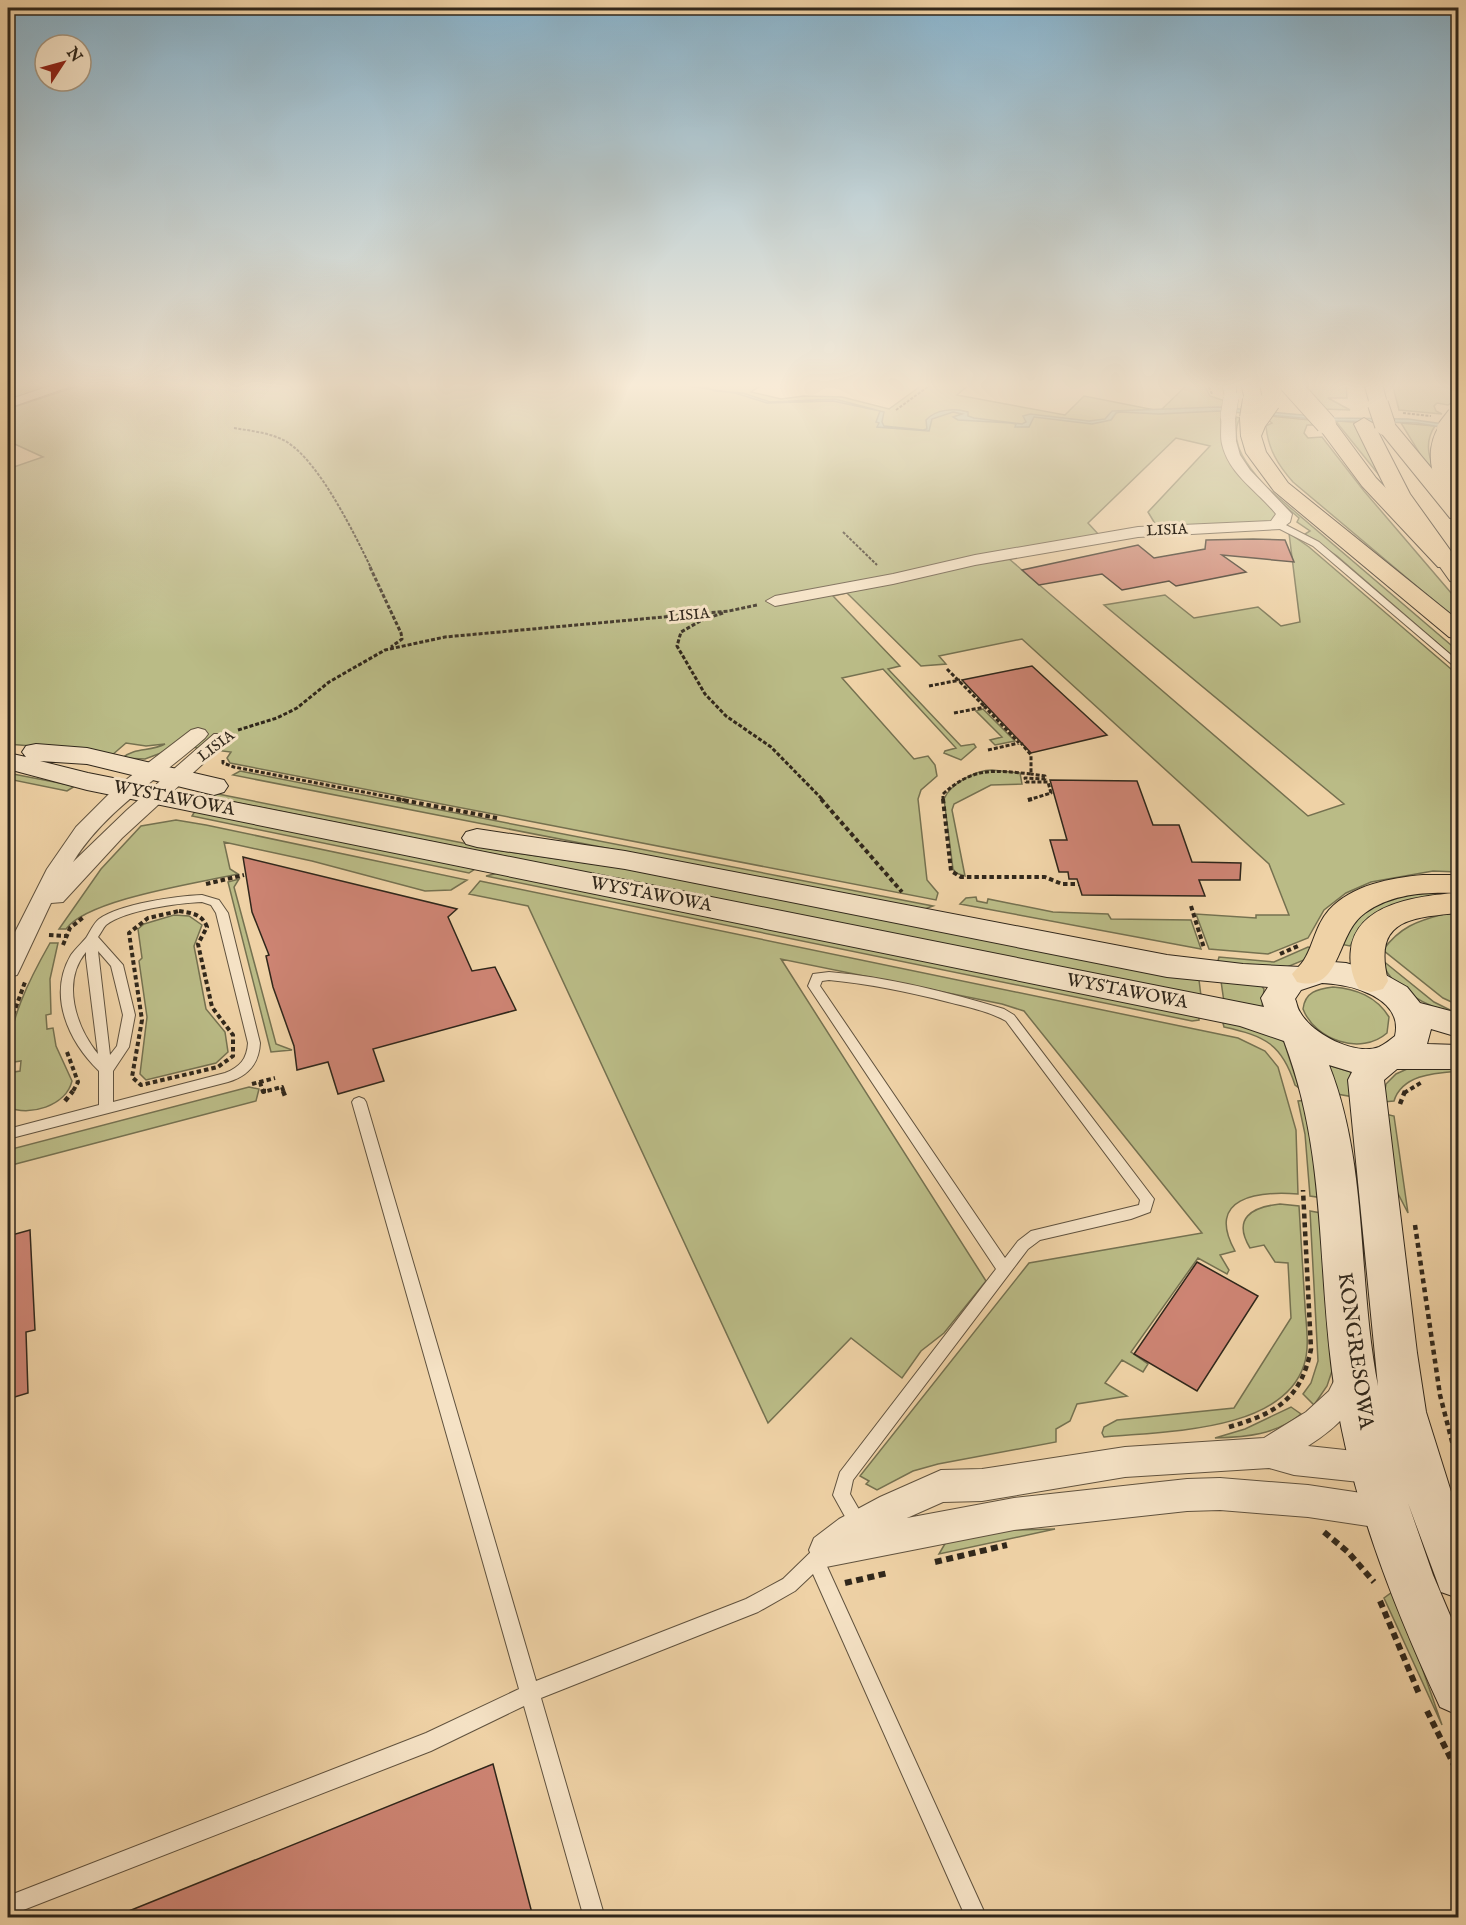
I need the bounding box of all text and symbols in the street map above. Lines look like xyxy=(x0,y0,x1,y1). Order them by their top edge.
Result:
north arrow xyxy=(33,33,93,93)
text: N xyxy=(61,43,86,67)
street label: LISIA xyxy=(1146,519,1189,541)
street label: LISIA xyxy=(668,604,711,626)
street label: LISIA xyxy=(194,725,239,766)
street label: WYSTAWOWA xyxy=(111,776,237,822)
street label: WYSTAWOWA xyxy=(588,872,714,918)
street label: WYSTAWOWA xyxy=(1064,969,1190,1015)
street label: KONGRESOWA xyxy=(1331,1271,1379,1432)

